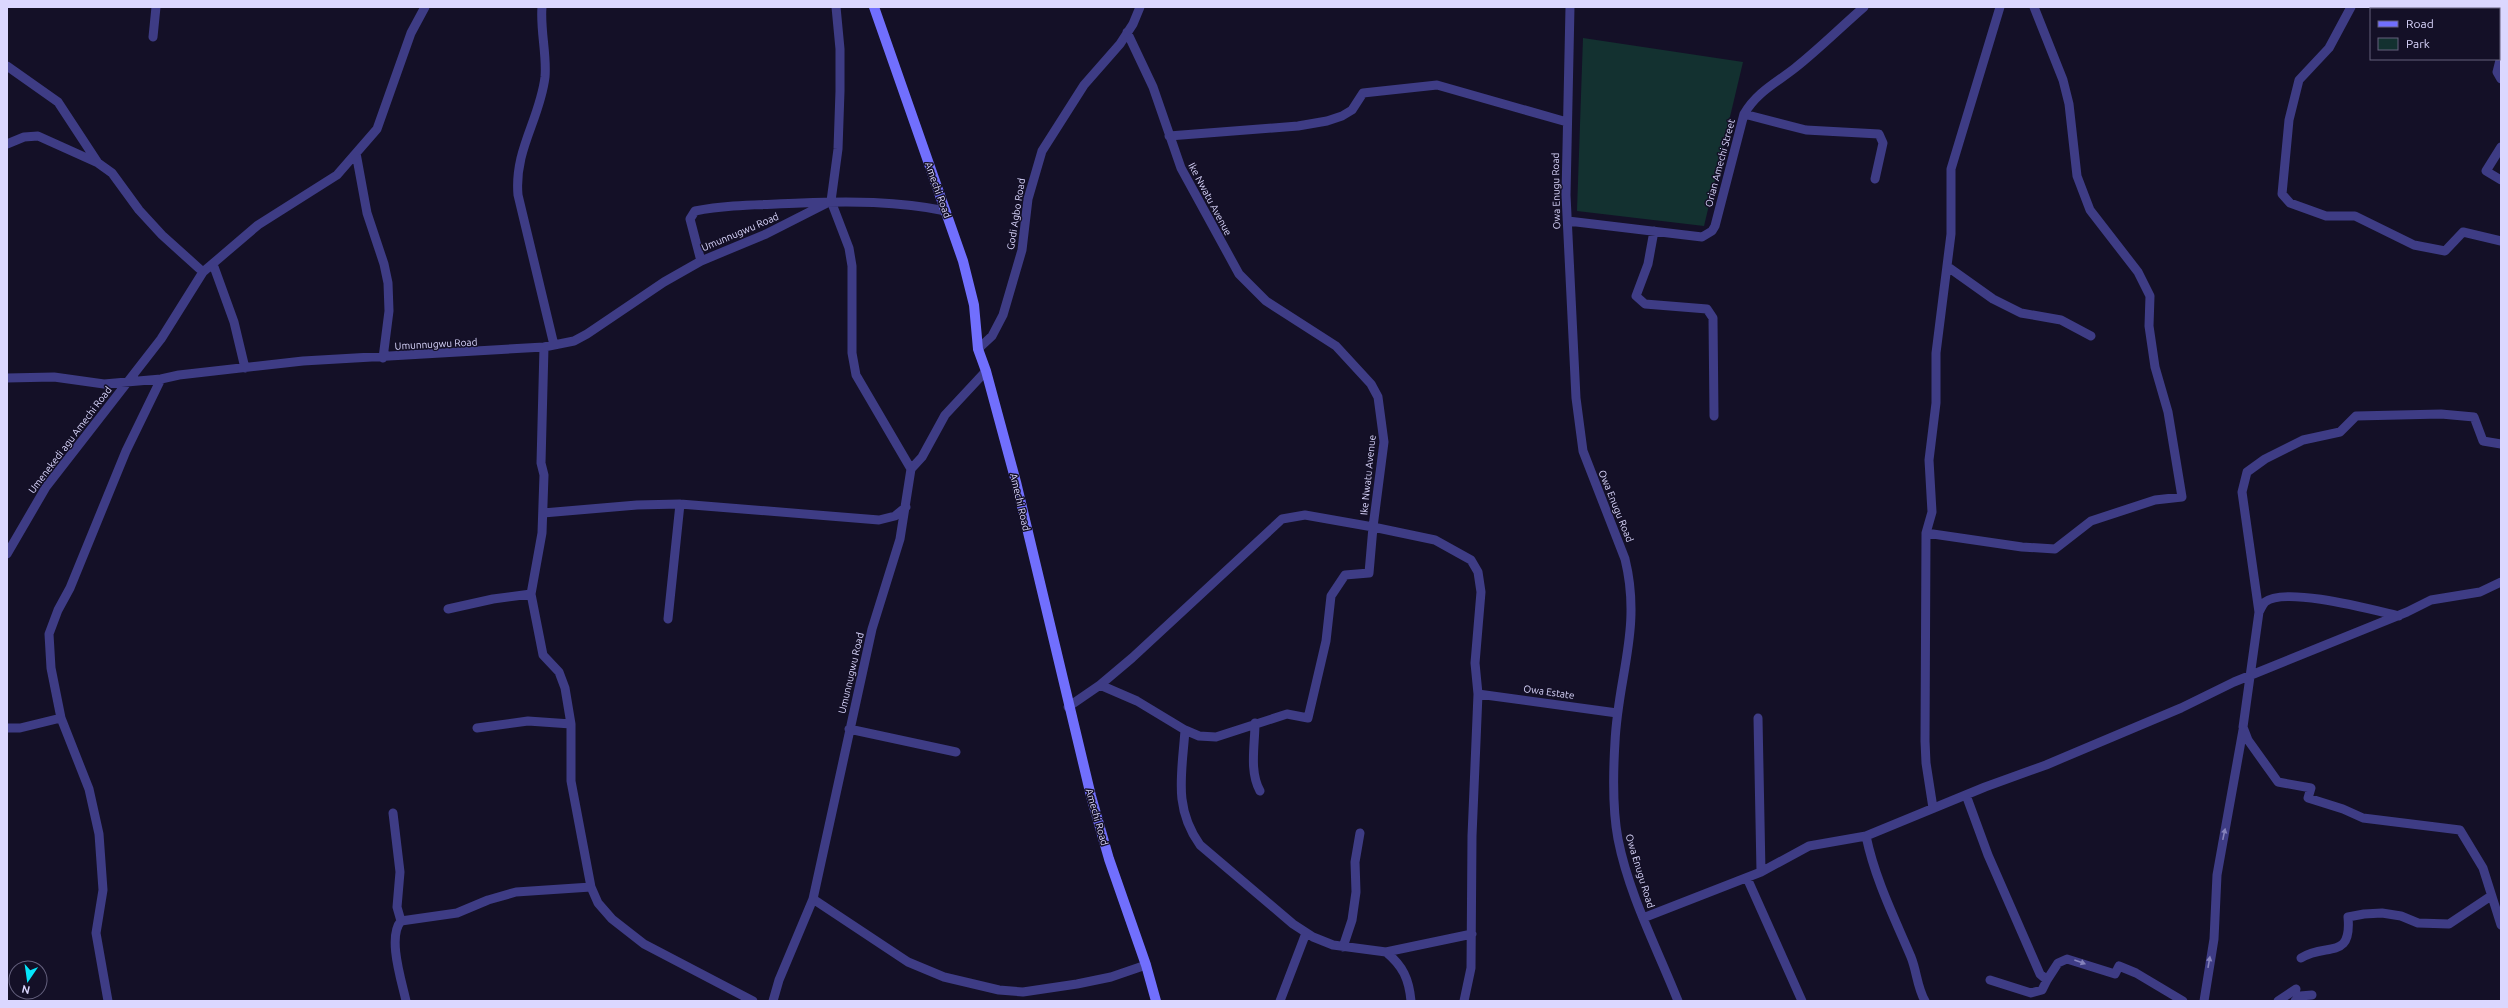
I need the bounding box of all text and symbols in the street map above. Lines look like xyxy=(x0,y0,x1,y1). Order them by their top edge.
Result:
legend xyxy=(2370,8,2500,60)
text: Road xyxy=(2406,17,2434,30)
text: Park xyxy=(2406,37,2430,50)
street label: Orian Amechi Street xyxy=(1703,118,1737,208)
street label: Owa Enugu Road xyxy=(1550,152,1562,229)
street label: Amechi Road xyxy=(923,161,953,220)
street label: Ike Nwatu Avenue xyxy=(1186,161,1234,237)
street label: Godi Agbo Road xyxy=(1005,177,1027,251)
street label: Umunnugwu Road xyxy=(700,211,780,253)
street label: Umunnugwu Road xyxy=(394,336,478,352)
street label: Umenekedi agu Amechi Road xyxy=(26,384,114,496)
street label: Ike Nwatu Avenue xyxy=(1358,434,1378,516)
street label: Owa Enugu Road xyxy=(1597,468,1636,544)
street label: Amechi Road xyxy=(1008,472,1032,532)
street label: Umunnugwu Road xyxy=(836,631,866,715)
street label: Owa Estate xyxy=(1523,683,1575,701)
street label: Amechi Road xyxy=(1084,787,1110,847)
one-way arrow xyxy=(2222,827,2228,840)
street label: Owa Enugu Road xyxy=(1624,833,1657,909)
one-way arrow xyxy=(2206,956,2212,969)
one-way arrow xyxy=(2074,959,2086,965)
north arrow xyxy=(8,960,48,1000)
text: N xyxy=(20,983,31,997)

